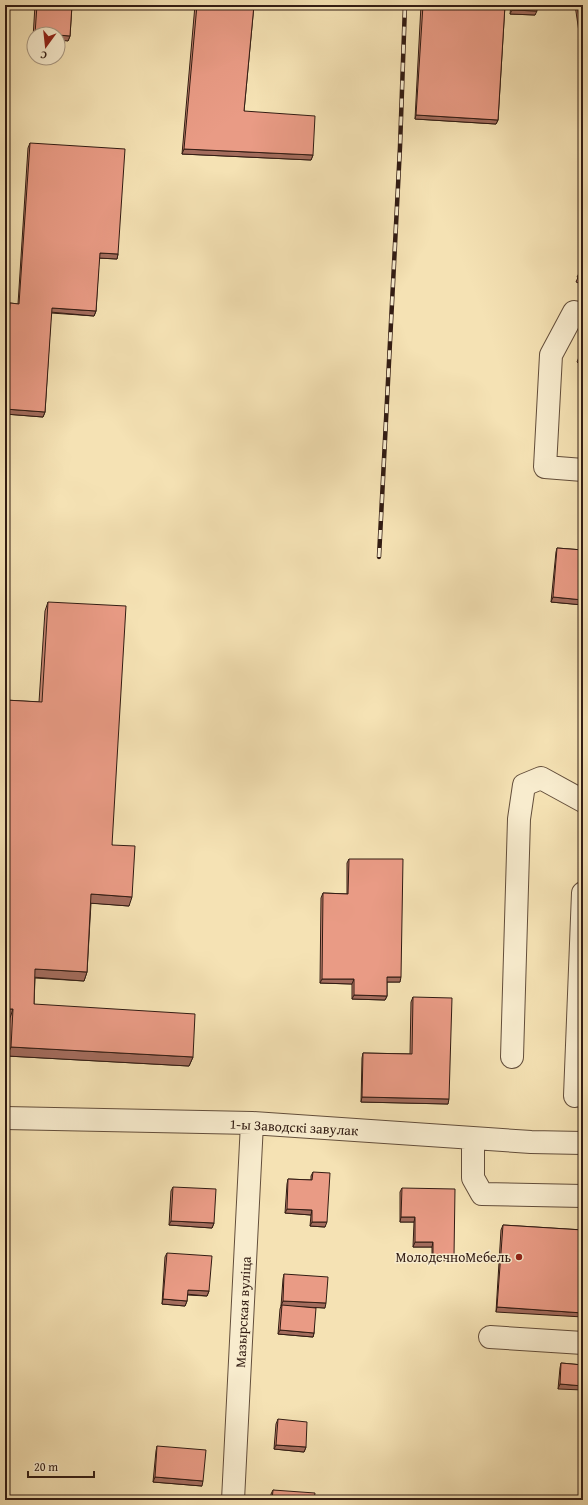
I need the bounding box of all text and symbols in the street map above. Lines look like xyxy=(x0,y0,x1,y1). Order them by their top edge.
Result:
north arrow xyxy=(26,26,66,66)
text: С xyxy=(38,47,48,64)
street label: 1-ы Заводскі завулак xyxy=(229,1114,360,1140)
place label: МолодечноМебель xyxy=(395,1247,511,1267)
marker: МолодечноМебель xyxy=(514,1252,524,1262)
street label: Мазырская вуліца xyxy=(230,1255,256,1368)
scale bar xyxy=(28,1453,94,1479)
text: 20 m xyxy=(34,1458,58,1475)

